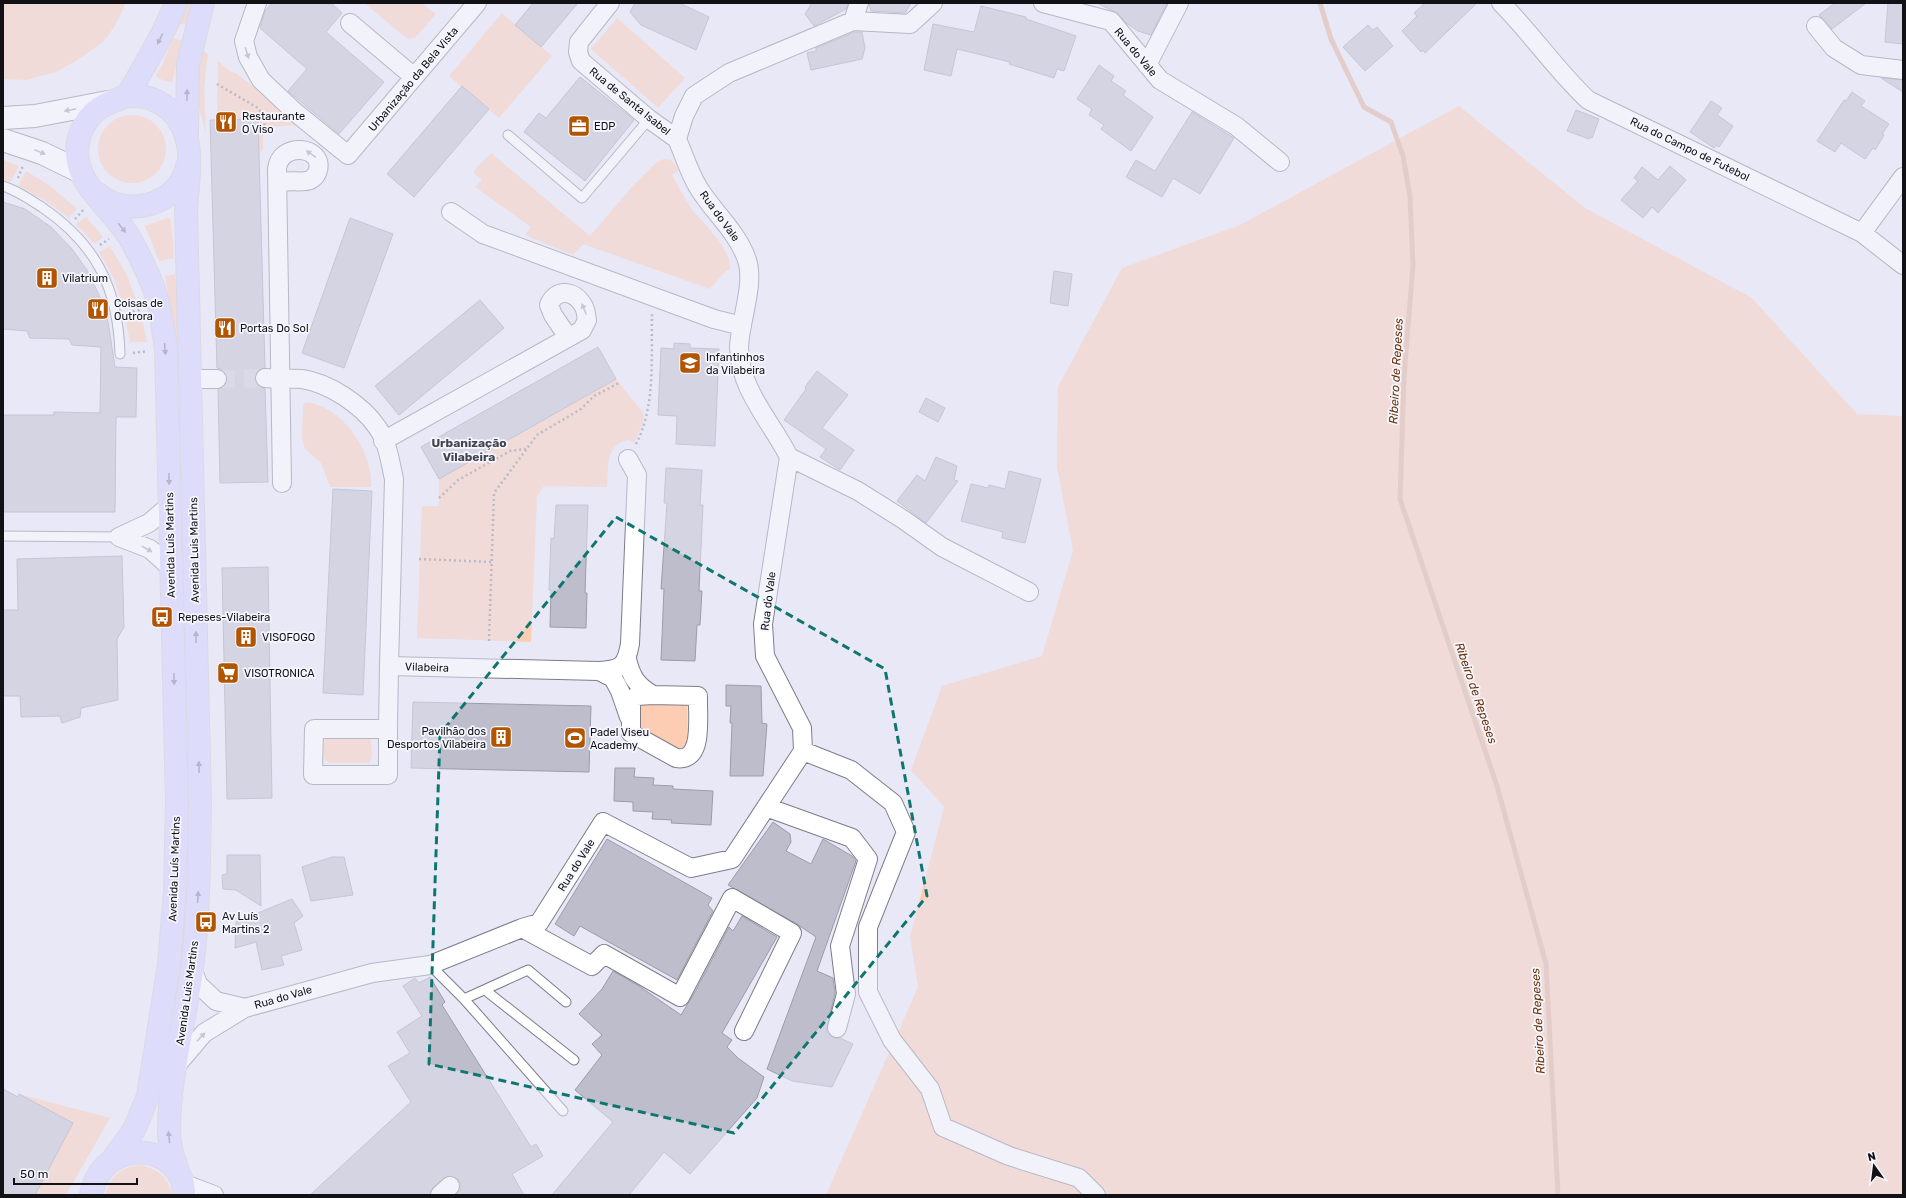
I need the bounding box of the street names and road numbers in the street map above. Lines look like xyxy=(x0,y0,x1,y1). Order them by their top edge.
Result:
street label: Urbanização da Bela Vista xyxy=(366,24,461,134)
street label: Rua do Vale xyxy=(1112,25,1160,79)
street label: Rua de Santa Isabel xyxy=(586,65,673,138)
street label: Rua do Campo de Futebol xyxy=(1628,115,1752,184)
street label: Rua do Vale xyxy=(697,188,742,244)
street label: Avenida Luís Martins xyxy=(163,492,178,598)
street label: Avenida Luis Martins xyxy=(187,497,202,603)
street label: Rua do Vale xyxy=(758,571,779,631)
street label: Vilabeira xyxy=(405,660,449,675)
street label: Avenida Luís Martins xyxy=(166,816,183,922)
street label: Rua do Vale xyxy=(555,837,598,894)
street label: Avenida Luis Martins xyxy=(174,940,201,1046)
street label: Rua do Vale xyxy=(253,983,313,1012)

